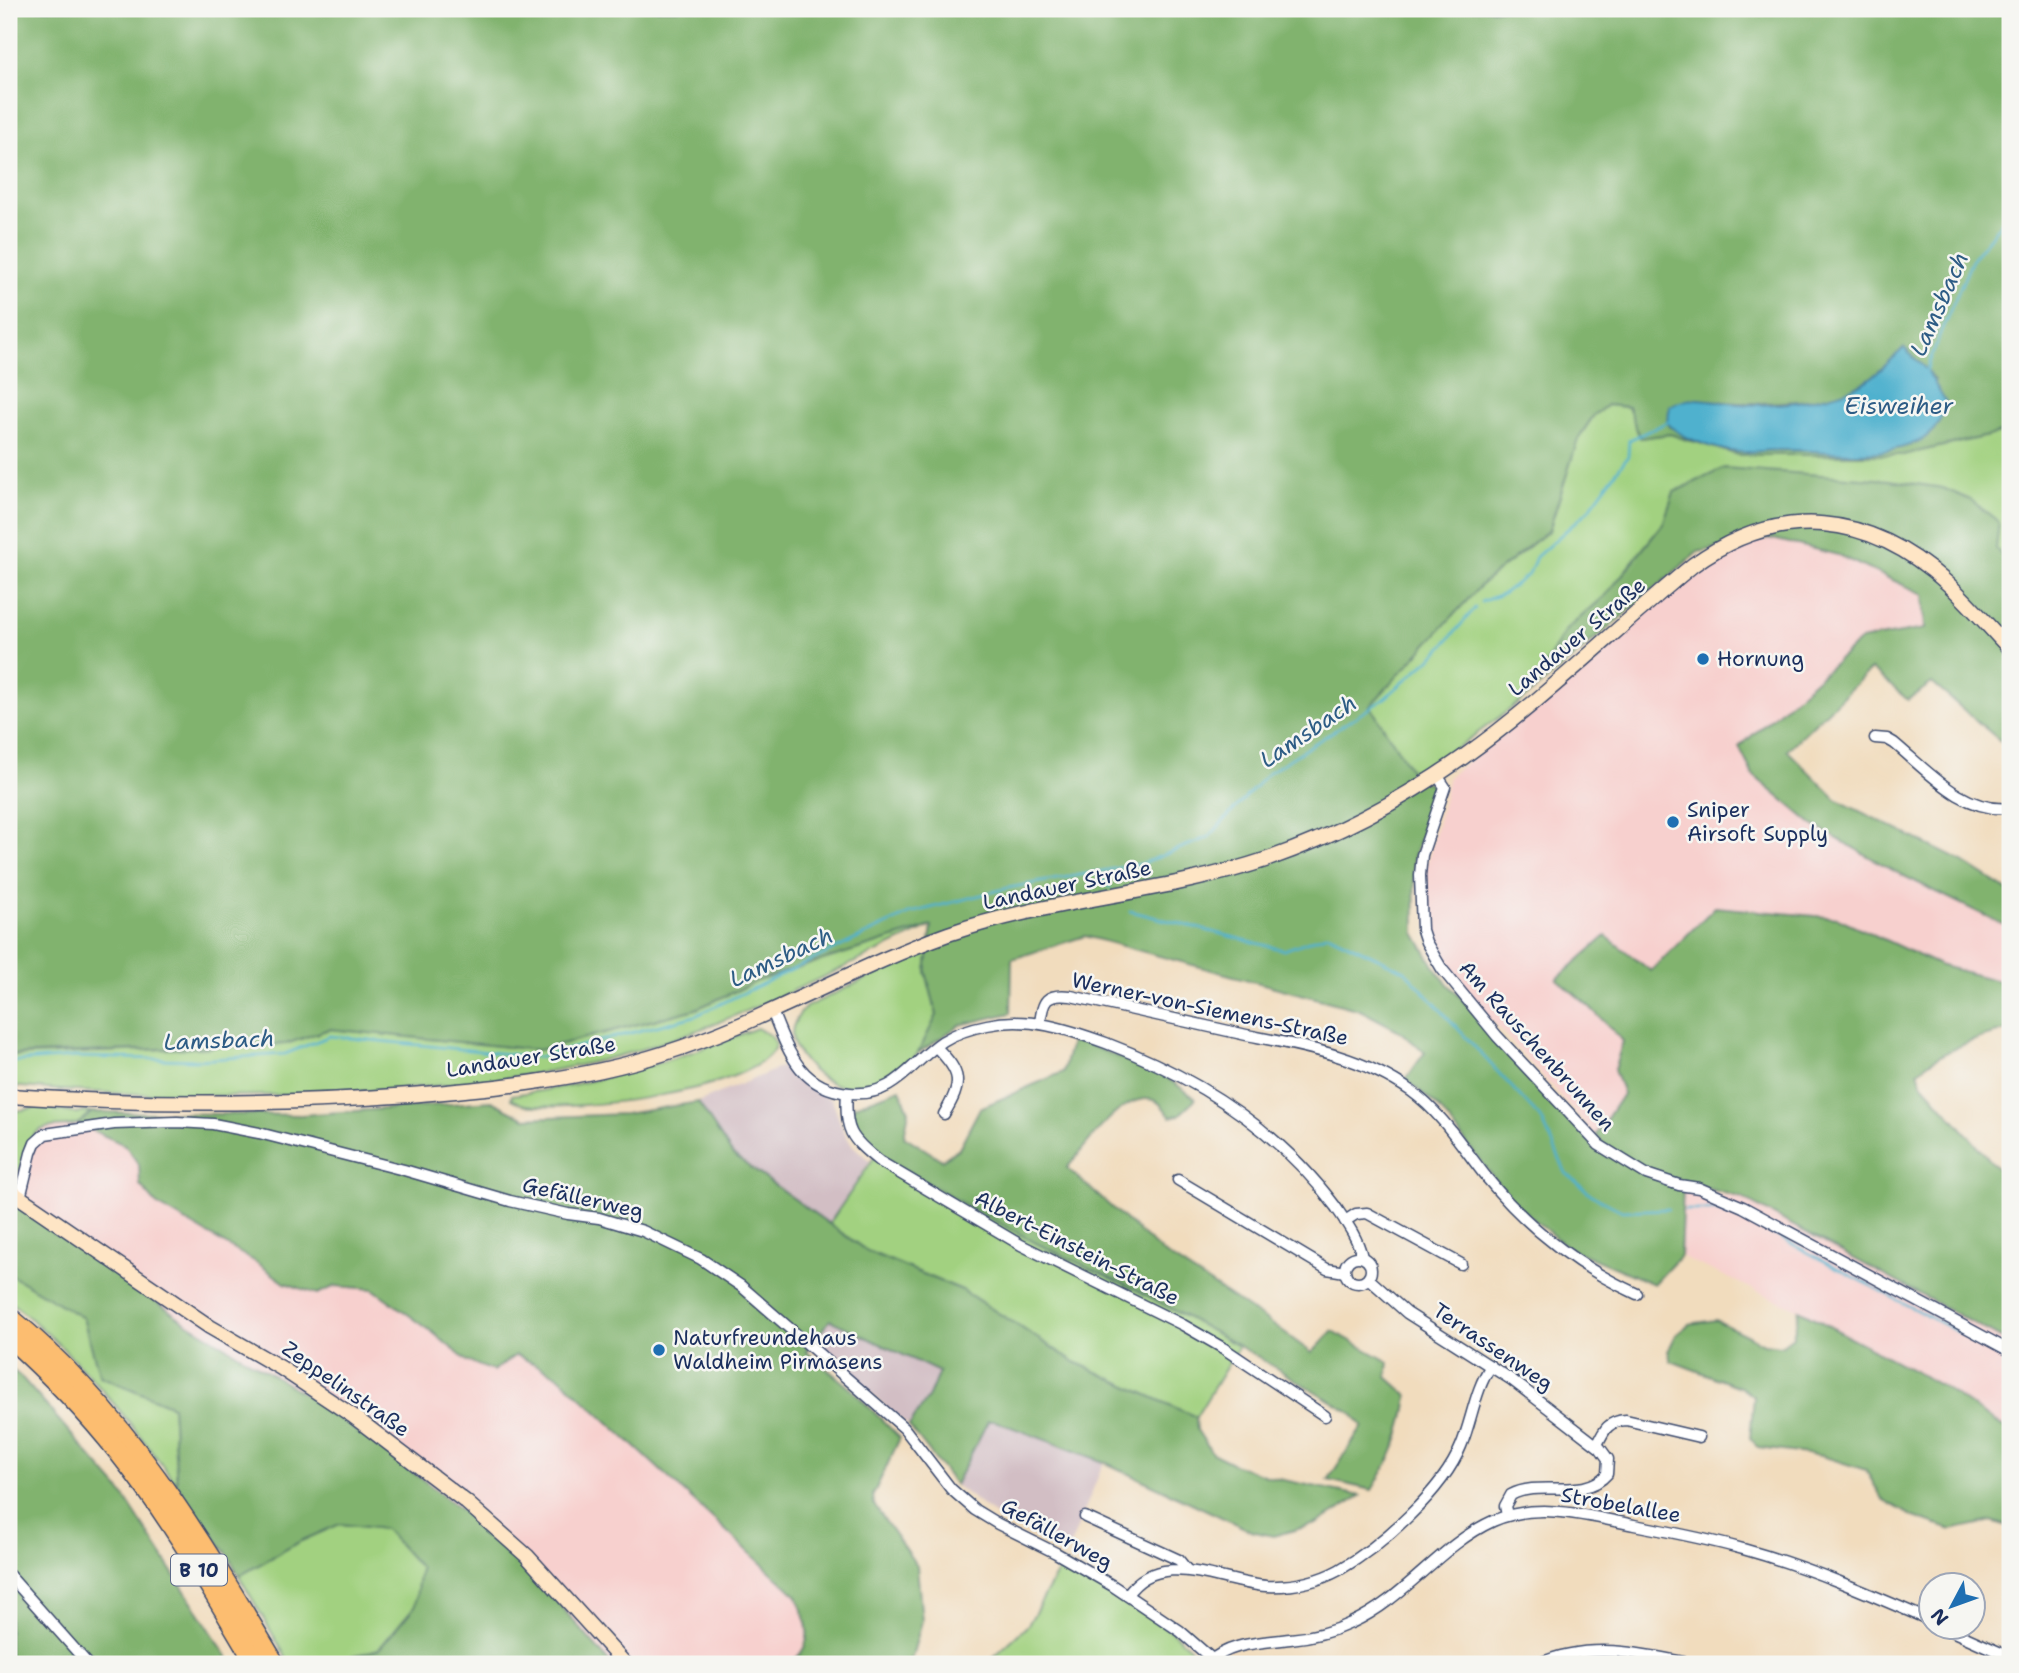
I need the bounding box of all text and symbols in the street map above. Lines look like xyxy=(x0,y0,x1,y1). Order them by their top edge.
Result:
water label: Lamsbach xyxy=(1903,247,1975,361)
water label: Eisweiher xyxy=(1845,391,1955,421)
street label: Landauer Straße xyxy=(1502,571,1652,703)
place label: Hornung xyxy=(1717,645,1804,673)
marker: Hornung xyxy=(1695,651,1711,667)
water label: Lamsbach xyxy=(1254,687,1362,775)
place label: Sniper Airsoft Supply xyxy=(1687,796,1828,848)
marker: Sniper Airsoft Supply xyxy=(1665,814,1681,830)
street label: Landauer Straße xyxy=(980,853,1154,917)
water label: Lamsbach xyxy=(724,920,838,994)
street label: Am Rauschenbrunnen xyxy=(1453,955,1621,1137)
street label: Werner-von-Siemens-Straße xyxy=(1069,966,1351,1052)
water label: Lamsbach xyxy=(163,1023,275,1057)
street label: Landauer Straße xyxy=(444,1030,618,1084)
street label: Gefällerweg xyxy=(520,1170,646,1226)
street label: Albert-Einstein-Straße xyxy=(970,1184,1184,1312)
street label: Terrassenweg xyxy=(1427,1296,1559,1398)
place label: Naturfreundehaus Waldheim Pirmasens xyxy=(673,1324,883,1376)
street label: Zeppelinstraße xyxy=(277,1335,415,1443)
marker: Naturfreundehaus Waldheim Pirmasens xyxy=(651,1342,667,1358)
street label: Strobelallee xyxy=(1559,1481,1683,1529)
street label: Gefällerweg xyxy=(996,1492,1118,1576)
road number: B 10 xyxy=(171,1554,227,1586)
north arrow xyxy=(1918,1572,1988,1642)
text: N xyxy=(1925,1603,1954,1631)

